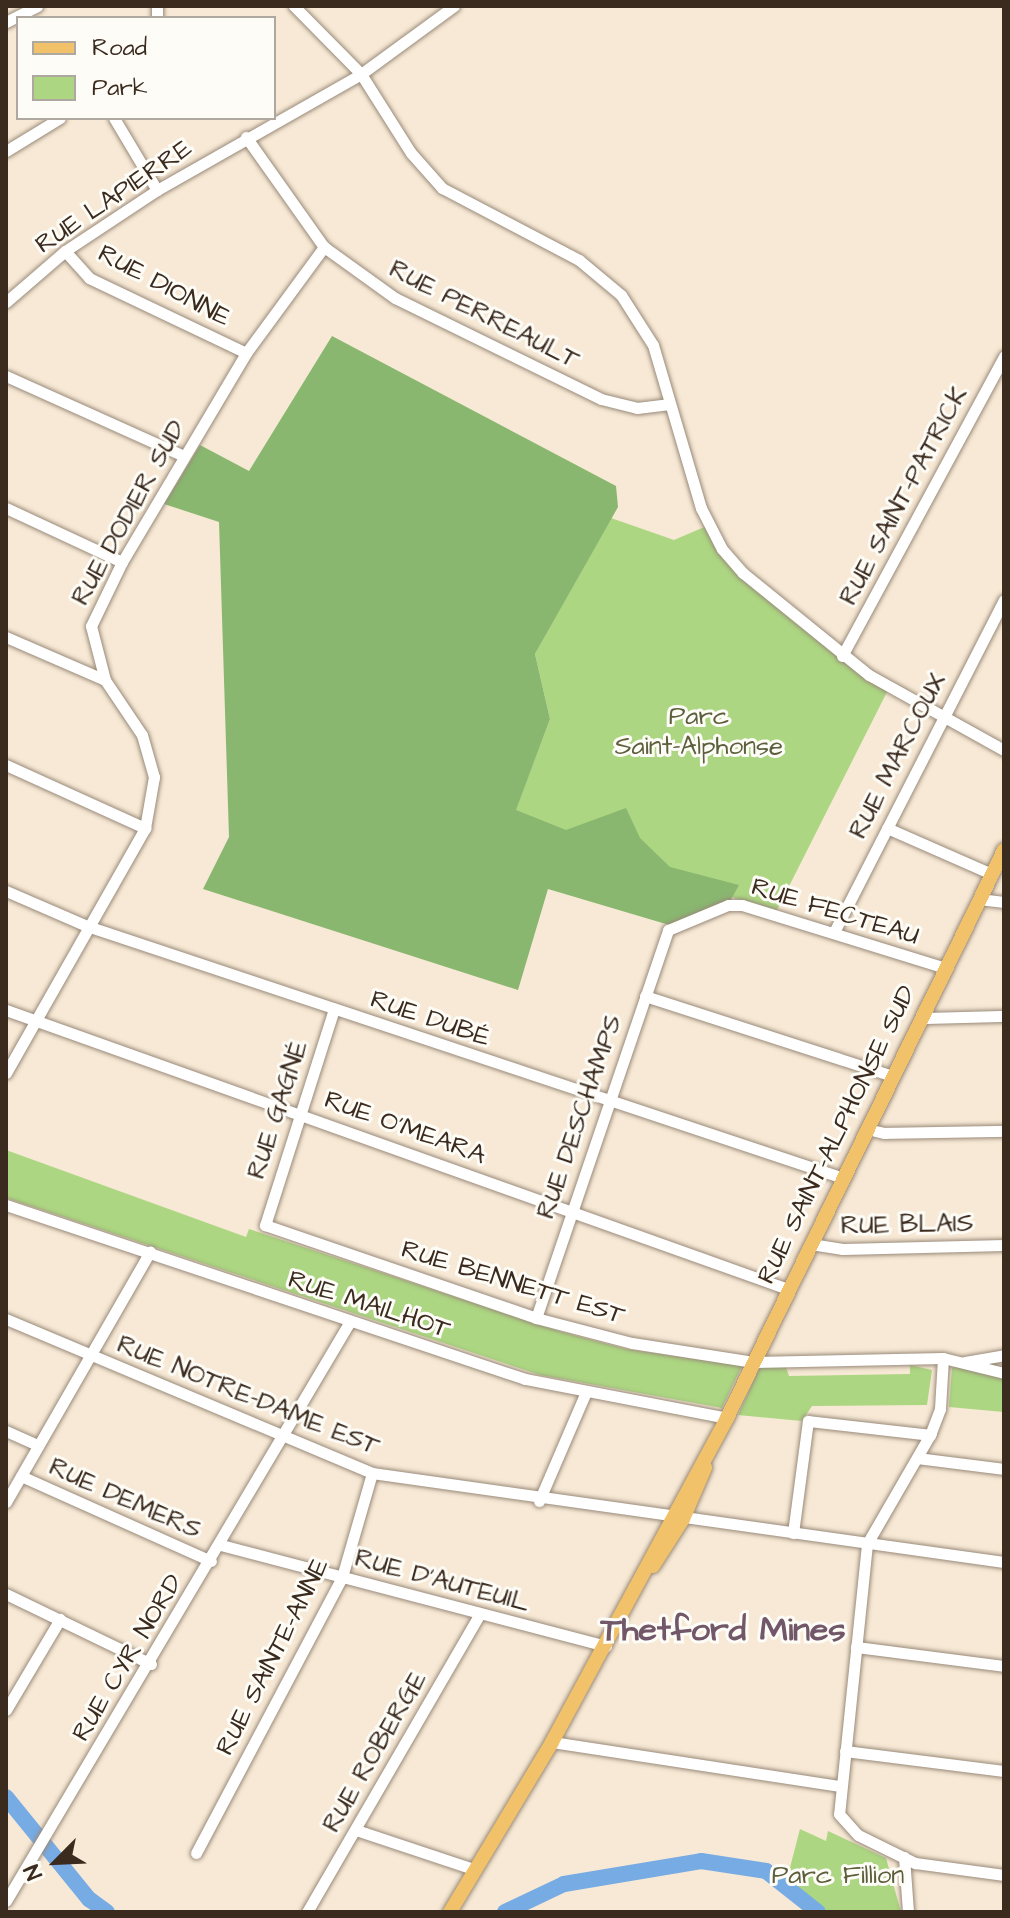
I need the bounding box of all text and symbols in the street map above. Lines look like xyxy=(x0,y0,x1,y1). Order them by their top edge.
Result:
legend xyxy=(16,16,276,120)
text: Road xyxy=(92,31,147,65)
text: Park xyxy=(92,71,148,105)
street label: RUE LAPIERRE xyxy=(30,133,198,261)
street label: RUE DIONNE xyxy=(93,238,235,334)
street label: RUE PERREAULT xyxy=(384,254,584,376)
street label: RUE SAINT-PATRICK xyxy=(833,381,975,611)
street label: RUE DODIER SUD xyxy=(65,415,193,611)
street label: RUE MARCOUX xyxy=(843,668,953,844)
park label: Parc Saint-Alphonse xyxy=(615,701,783,762)
street label: RUE FECTEAU xyxy=(747,872,923,952)
street label: RUE SAINT-ALPHONSE SUD xyxy=(751,981,923,1289)
street label: RUE DUBÉ xyxy=(366,984,494,1054)
street label: RUE DESCHAMPS xyxy=(530,1011,630,1223)
street label: RUE GAGNÉ xyxy=(241,1037,315,1183)
street label: RUE O'MEARA xyxy=(320,1084,490,1172)
street label: RUE BLAIS xyxy=(840,1208,974,1242)
street label: RUE BENNETT EST xyxy=(398,1234,628,1332)
street label: RUE MAILHOT xyxy=(284,1264,454,1346)
street label: RUE NOTRE-DAME EST xyxy=(112,1329,384,1463)
street label: RUE DEMERS xyxy=(44,1452,206,1546)
street label: RUE D'AUTEUIL xyxy=(351,1543,533,1619)
street label: RUE SAINTE-ANNE xyxy=(210,1553,336,1761)
street label: RUE CYR NORD xyxy=(66,1569,190,1747)
district label: Thetford Mines xyxy=(600,1611,846,1651)
street label: RUE ROBERGE xyxy=(316,1666,434,1838)
north arrow xyxy=(16,1822,96,1902)
text: N xyxy=(17,1859,51,1885)
park label: Parc Fillion xyxy=(772,1860,904,1892)

